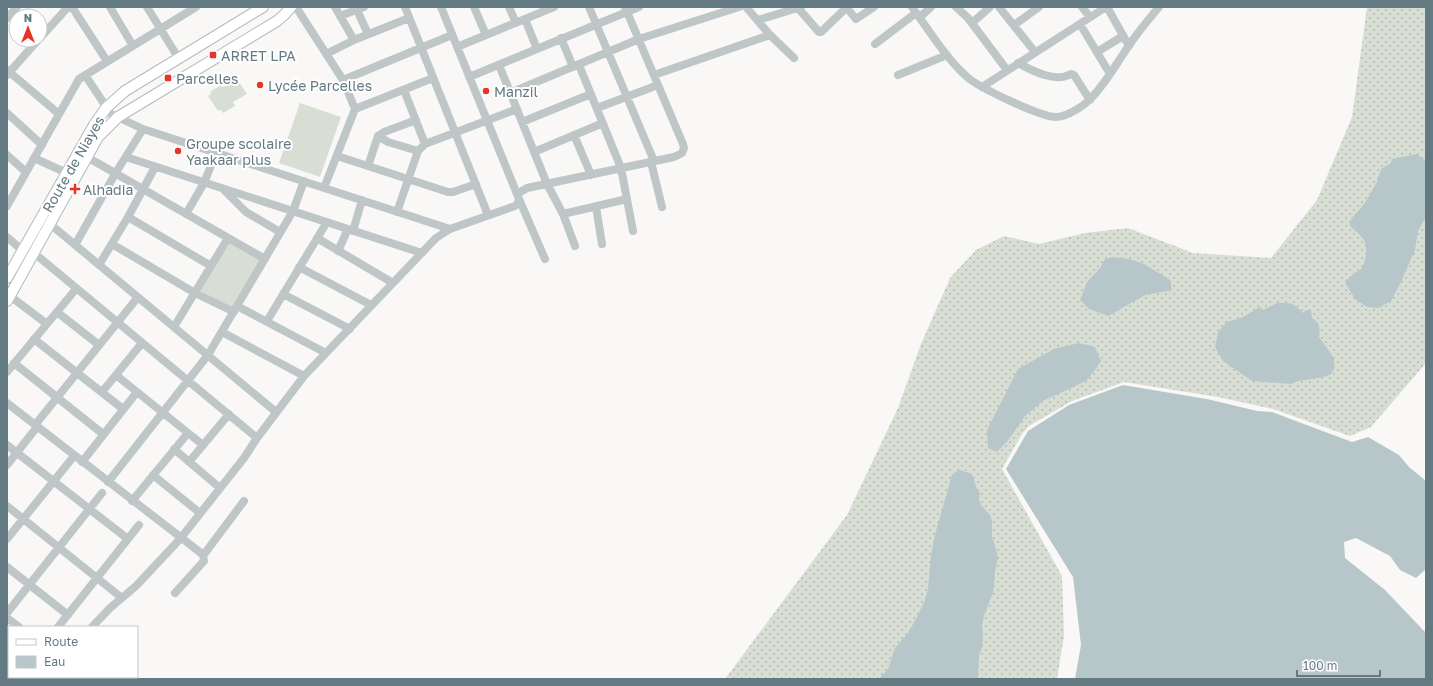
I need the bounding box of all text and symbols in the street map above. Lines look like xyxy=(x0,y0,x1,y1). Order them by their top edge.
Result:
north arrow xyxy=(8,8,48,48)
text: N xyxy=(24,11,32,24)
place label: ARRET LPA xyxy=(221,47,296,64)
marker: ARRET LPA xyxy=(208,50,218,60)
place label: Parcelles xyxy=(176,70,238,87)
marker: Parcelles xyxy=(163,73,173,83)
place label: Lycée Parcelles xyxy=(268,77,372,94)
marker: Lycée Parcelles xyxy=(255,80,265,90)
place label: Manzil xyxy=(494,83,538,100)
marker: Manzil xyxy=(481,86,491,96)
street label: Route de Niayes xyxy=(38,113,108,215)
place label: Groupe scolaire Yaakaar plus xyxy=(186,135,291,168)
marker: Groupe scolaire Yaakaar plus xyxy=(173,146,183,156)
place label: Alhadia xyxy=(83,181,133,198)
marker: Alhadia xyxy=(70,184,80,194)
legend xyxy=(8,626,138,678)
text: Route xyxy=(44,634,78,649)
scale bar xyxy=(1297,652,1380,678)
text: Eau xyxy=(44,654,65,669)
text: 100 m xyxy=(1303,658,1337,673)

